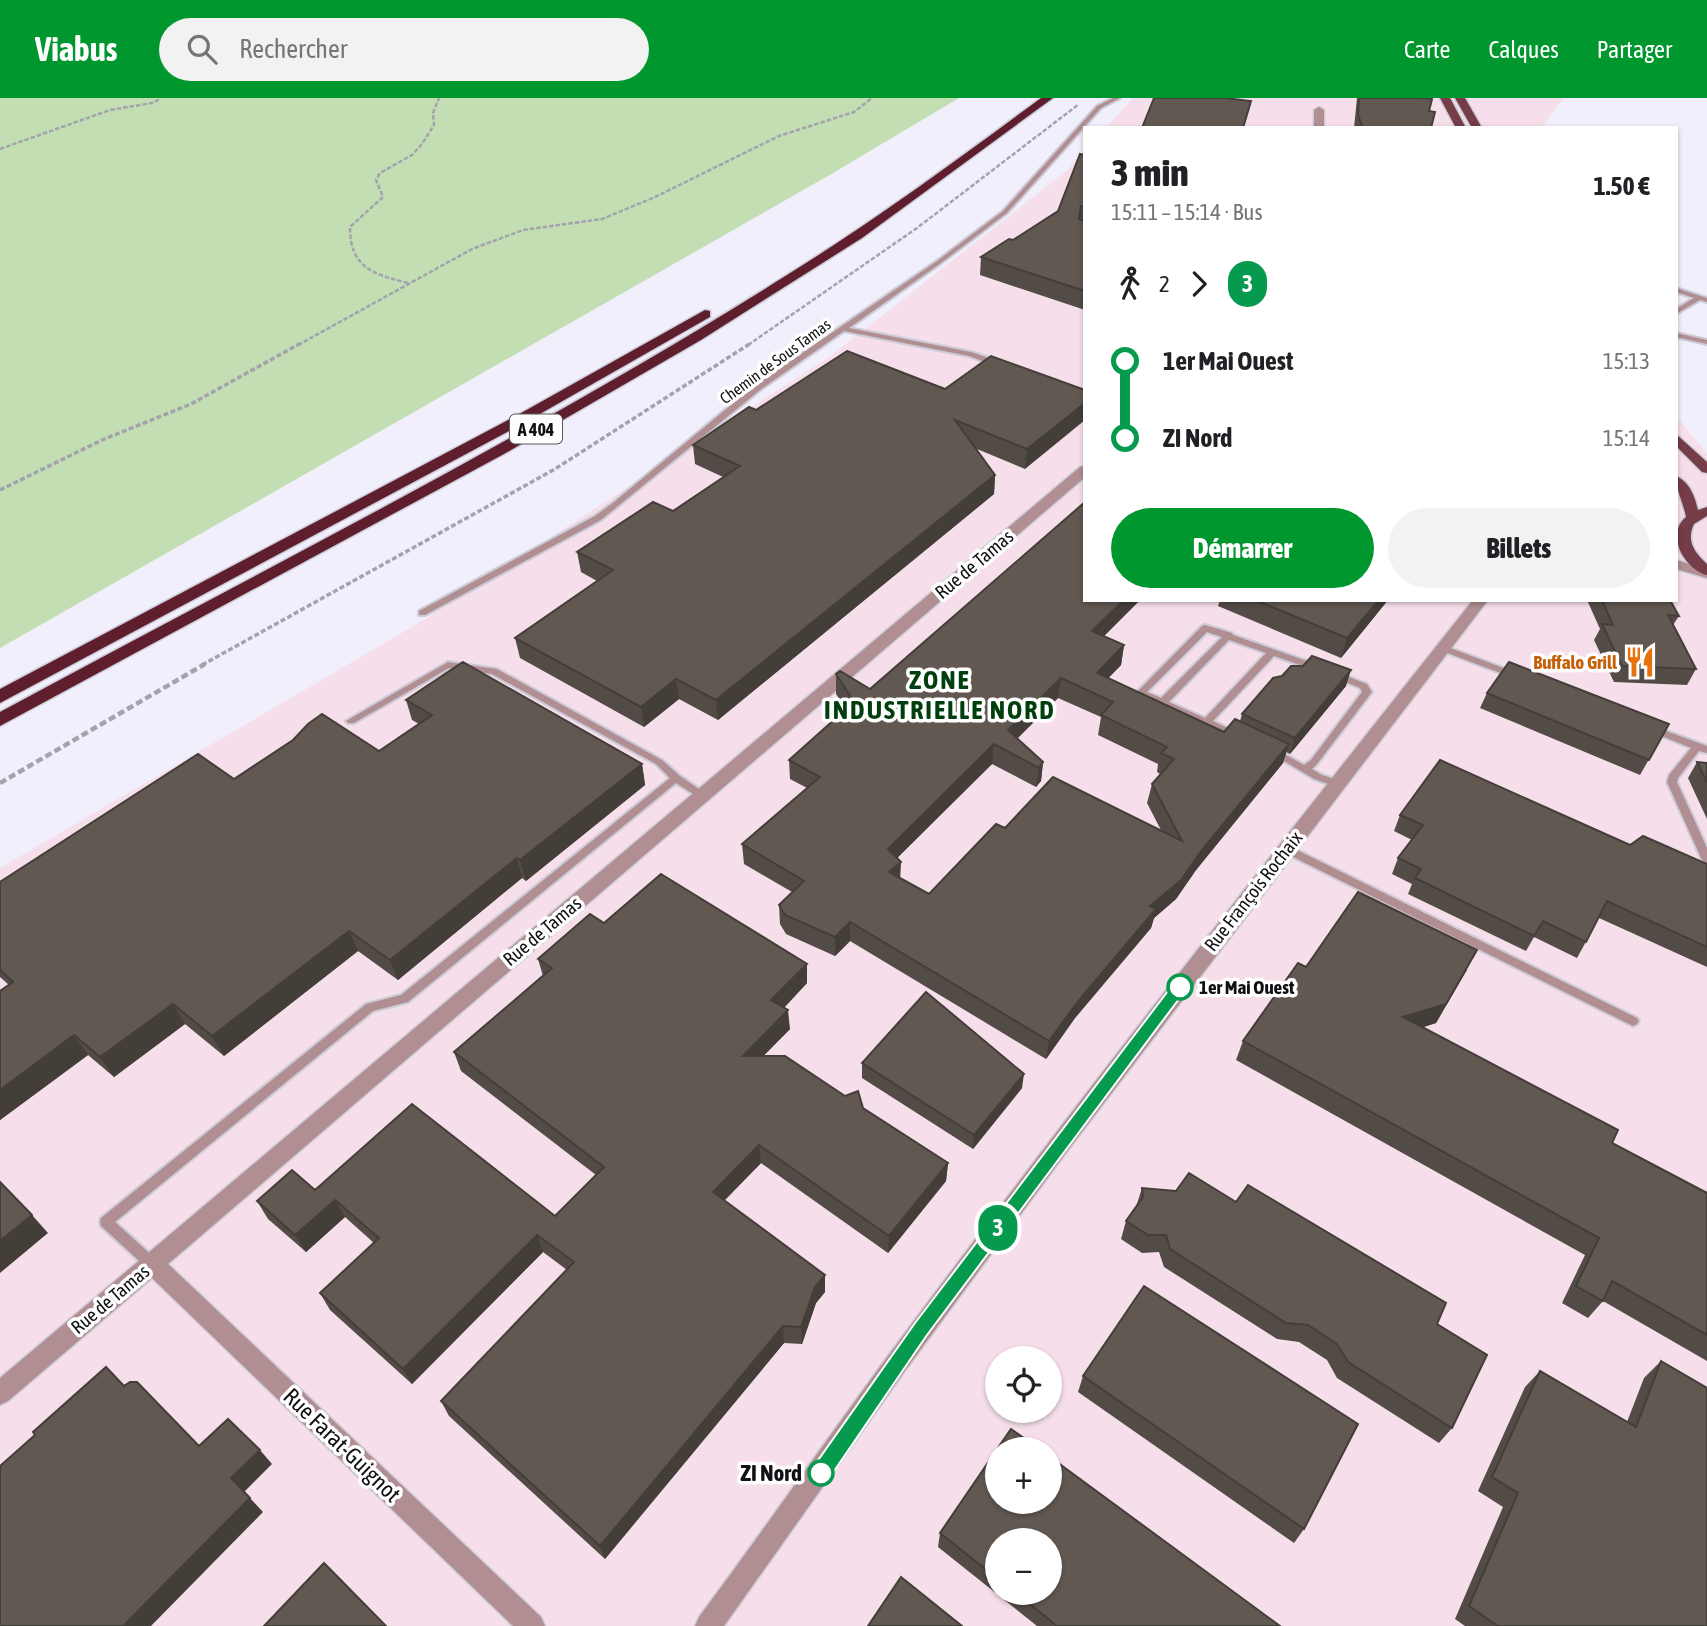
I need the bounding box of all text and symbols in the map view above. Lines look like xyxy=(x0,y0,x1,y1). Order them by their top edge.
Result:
search box xyxy=(159,18,649,81)
text: Viabus xyxy=(35,30,117,68)
icon: search xyxy=(183,30,221,68)
text: Rechercher xyxy=(239,34,347,64)
text: Carte xyxy=(1404,36,1450,63)
text: Calques xyxy=(1488,36,1559,63)
text: Partager xyxy=(1597,36,1672,63)
text: 3 min xyxy=(1111,151,1189,194)
text: 1.50 € xyxy=(1593,171,1650,201)
text: 15:11 – 15:14 · Bus xyxy=(1111,199,1263,225)
icon: walk xyxy=(1111,265,1149,303)
icon: forward xyxy=(1180,265,1218,303)
text: 3 xyxy=(1242,270,1253,297)
text: 2 xyxy=(1159,271,1170,297)
street label: Chemin de Sous Tamas xyxy=(716,315,834,407)
text: 1er Mai Ouest xyxy=(1163,346,1294,376)
text: 15:13 xyxy=(1603,348,1650,374)
road number: A 404 xyxy=(510,414,562,444)
text: ZI Nord xyxy=(1163,423,1232,453)
text: 15:14 xyxy=(1603,425,1650,451)
button: Démarrer xyxy=(1111,508,1374,588)
button: Billets xyxy=(1388,508,1650,588)
street label: Rue de Tamas xyxy=(930,525,1018,603)
restaurant icon: Buffalo Grill xyxy=(1623,645,1657,679)
place label: Buffalo Grill xyxy=(1533,651,1618,673)
district label: ZONE INDUSTRIELLE NORD xyxy=(824,665,1056,725)
street label: Rue François Rochaix xyxy=(1199,827,1307,955)
street label: Rue de Tamas xyxy=(498,892,586,970)
marker: 1er Mai Ouest xyxy=(1167,974,1193,1000)
place label: 1er Mai Ouest xyxy=(1199,976,1295,998)
line badge: 3 xyxy=(975,1205,1021,1251)
text: 3 xyxy=(992,1214,1004,1241)
street label: Rue de Tamas xyxy=(66,1260,154,1338)
map controls xyxy=(985,1346,1062,1605)
button: locate xyxy=(985,1346,1062,1423)
street label: Rue Farat-Guignot xyxy=(278,1383,406,1507)
button: + xyxy=(985,1437,1062,1514)
place label: ZI Nord xyxy=(741,1460,802,1486)
marker: ZI Nord xyxy=(808,1460,834,1486)
button: − xyxy=(985,1528,1062,1605)

